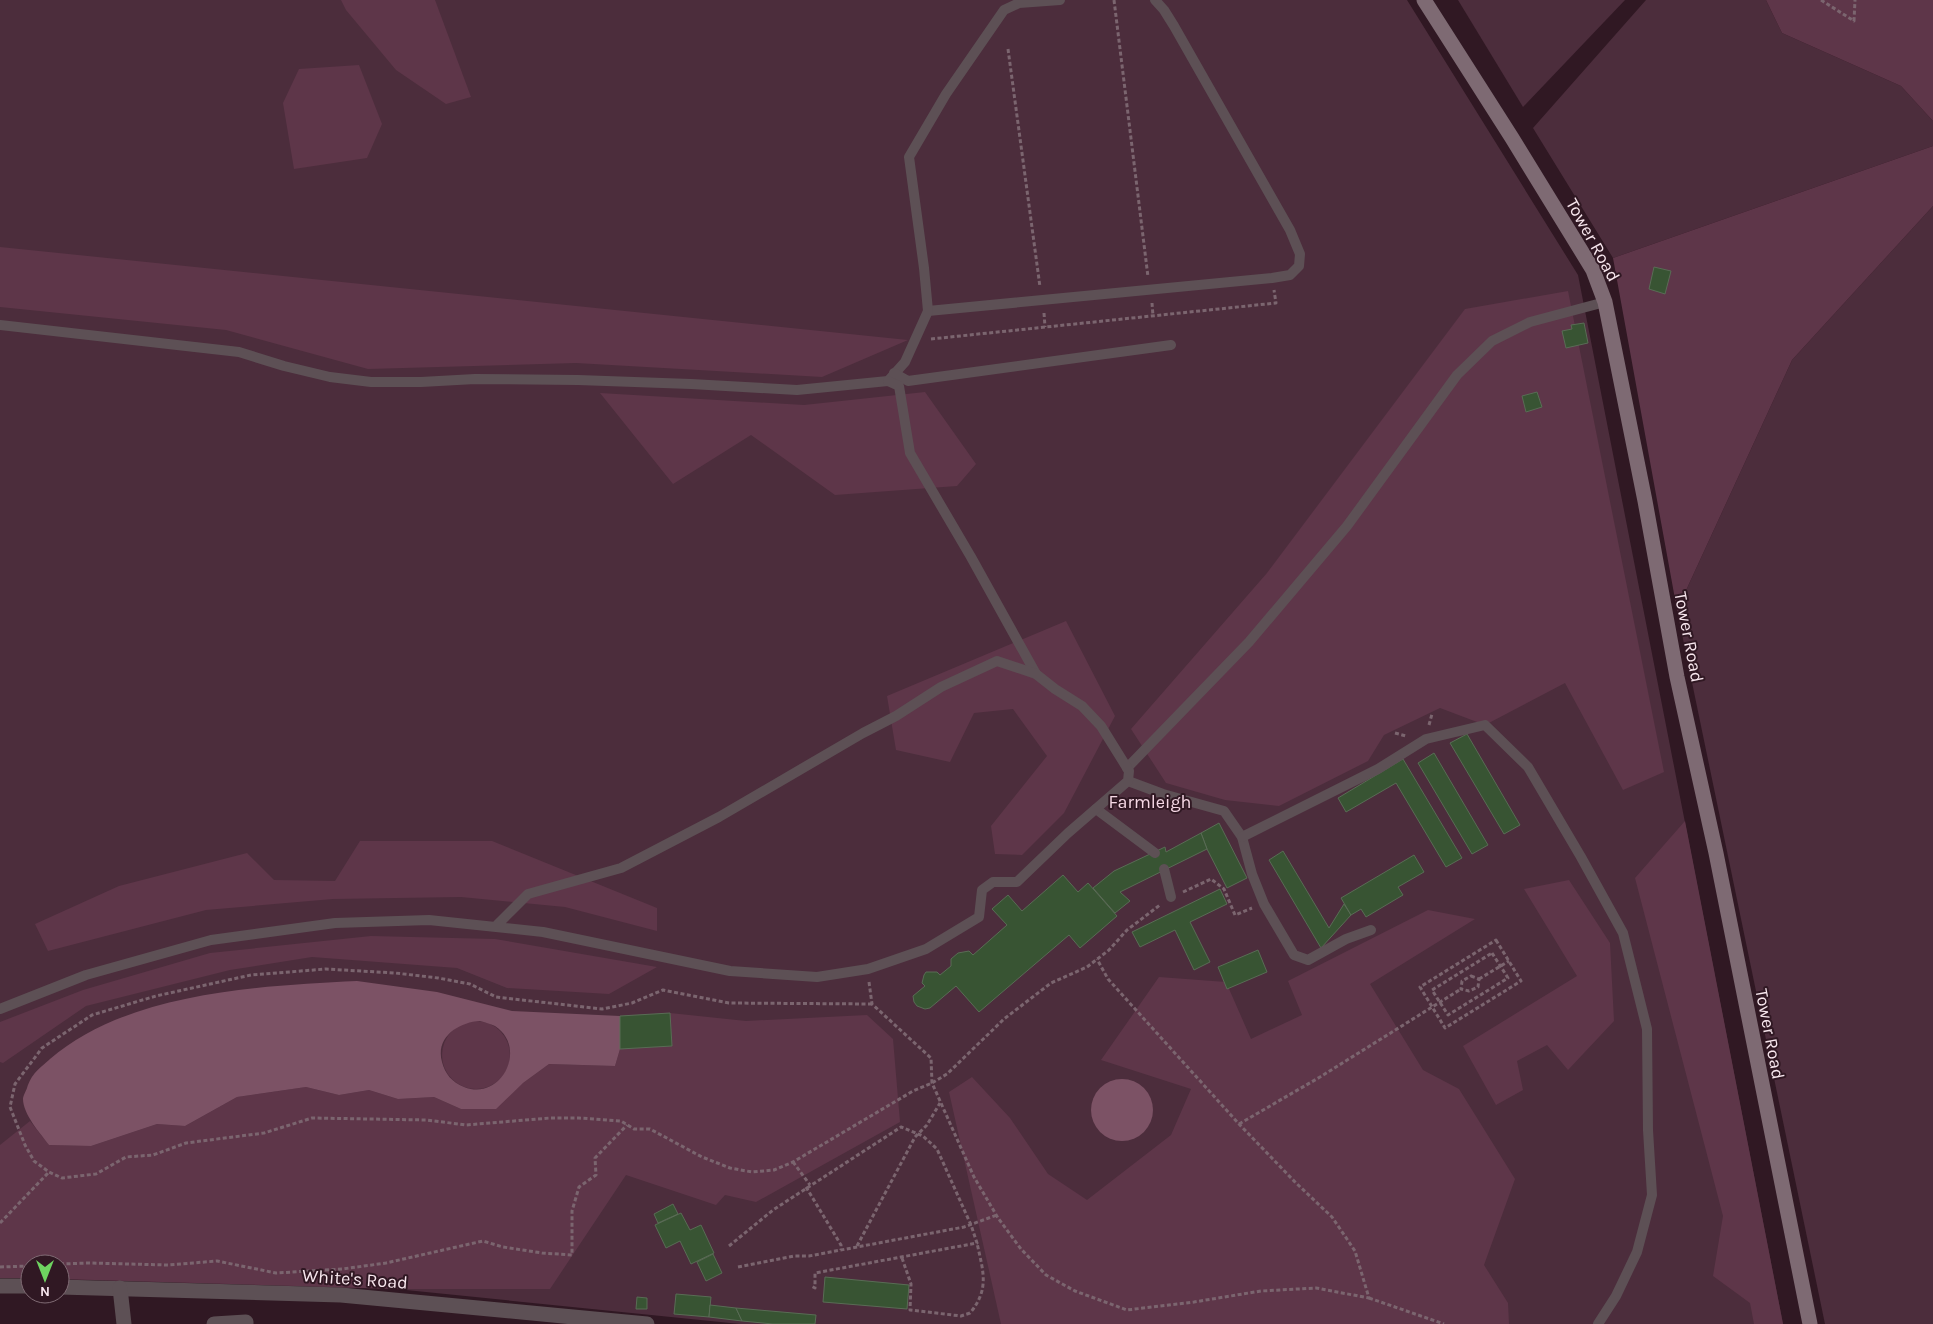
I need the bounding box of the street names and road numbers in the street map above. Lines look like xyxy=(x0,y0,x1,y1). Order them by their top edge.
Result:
street label: Tower Road xyxy=(1561,194,1625,286)
street label: Tower Road xyxy=(1669,590,1709,684)
street label: Tower Road xyxy=(1750,987,1790,1081)
street label: White's Road xyxy=(301,1264,409,1294)

